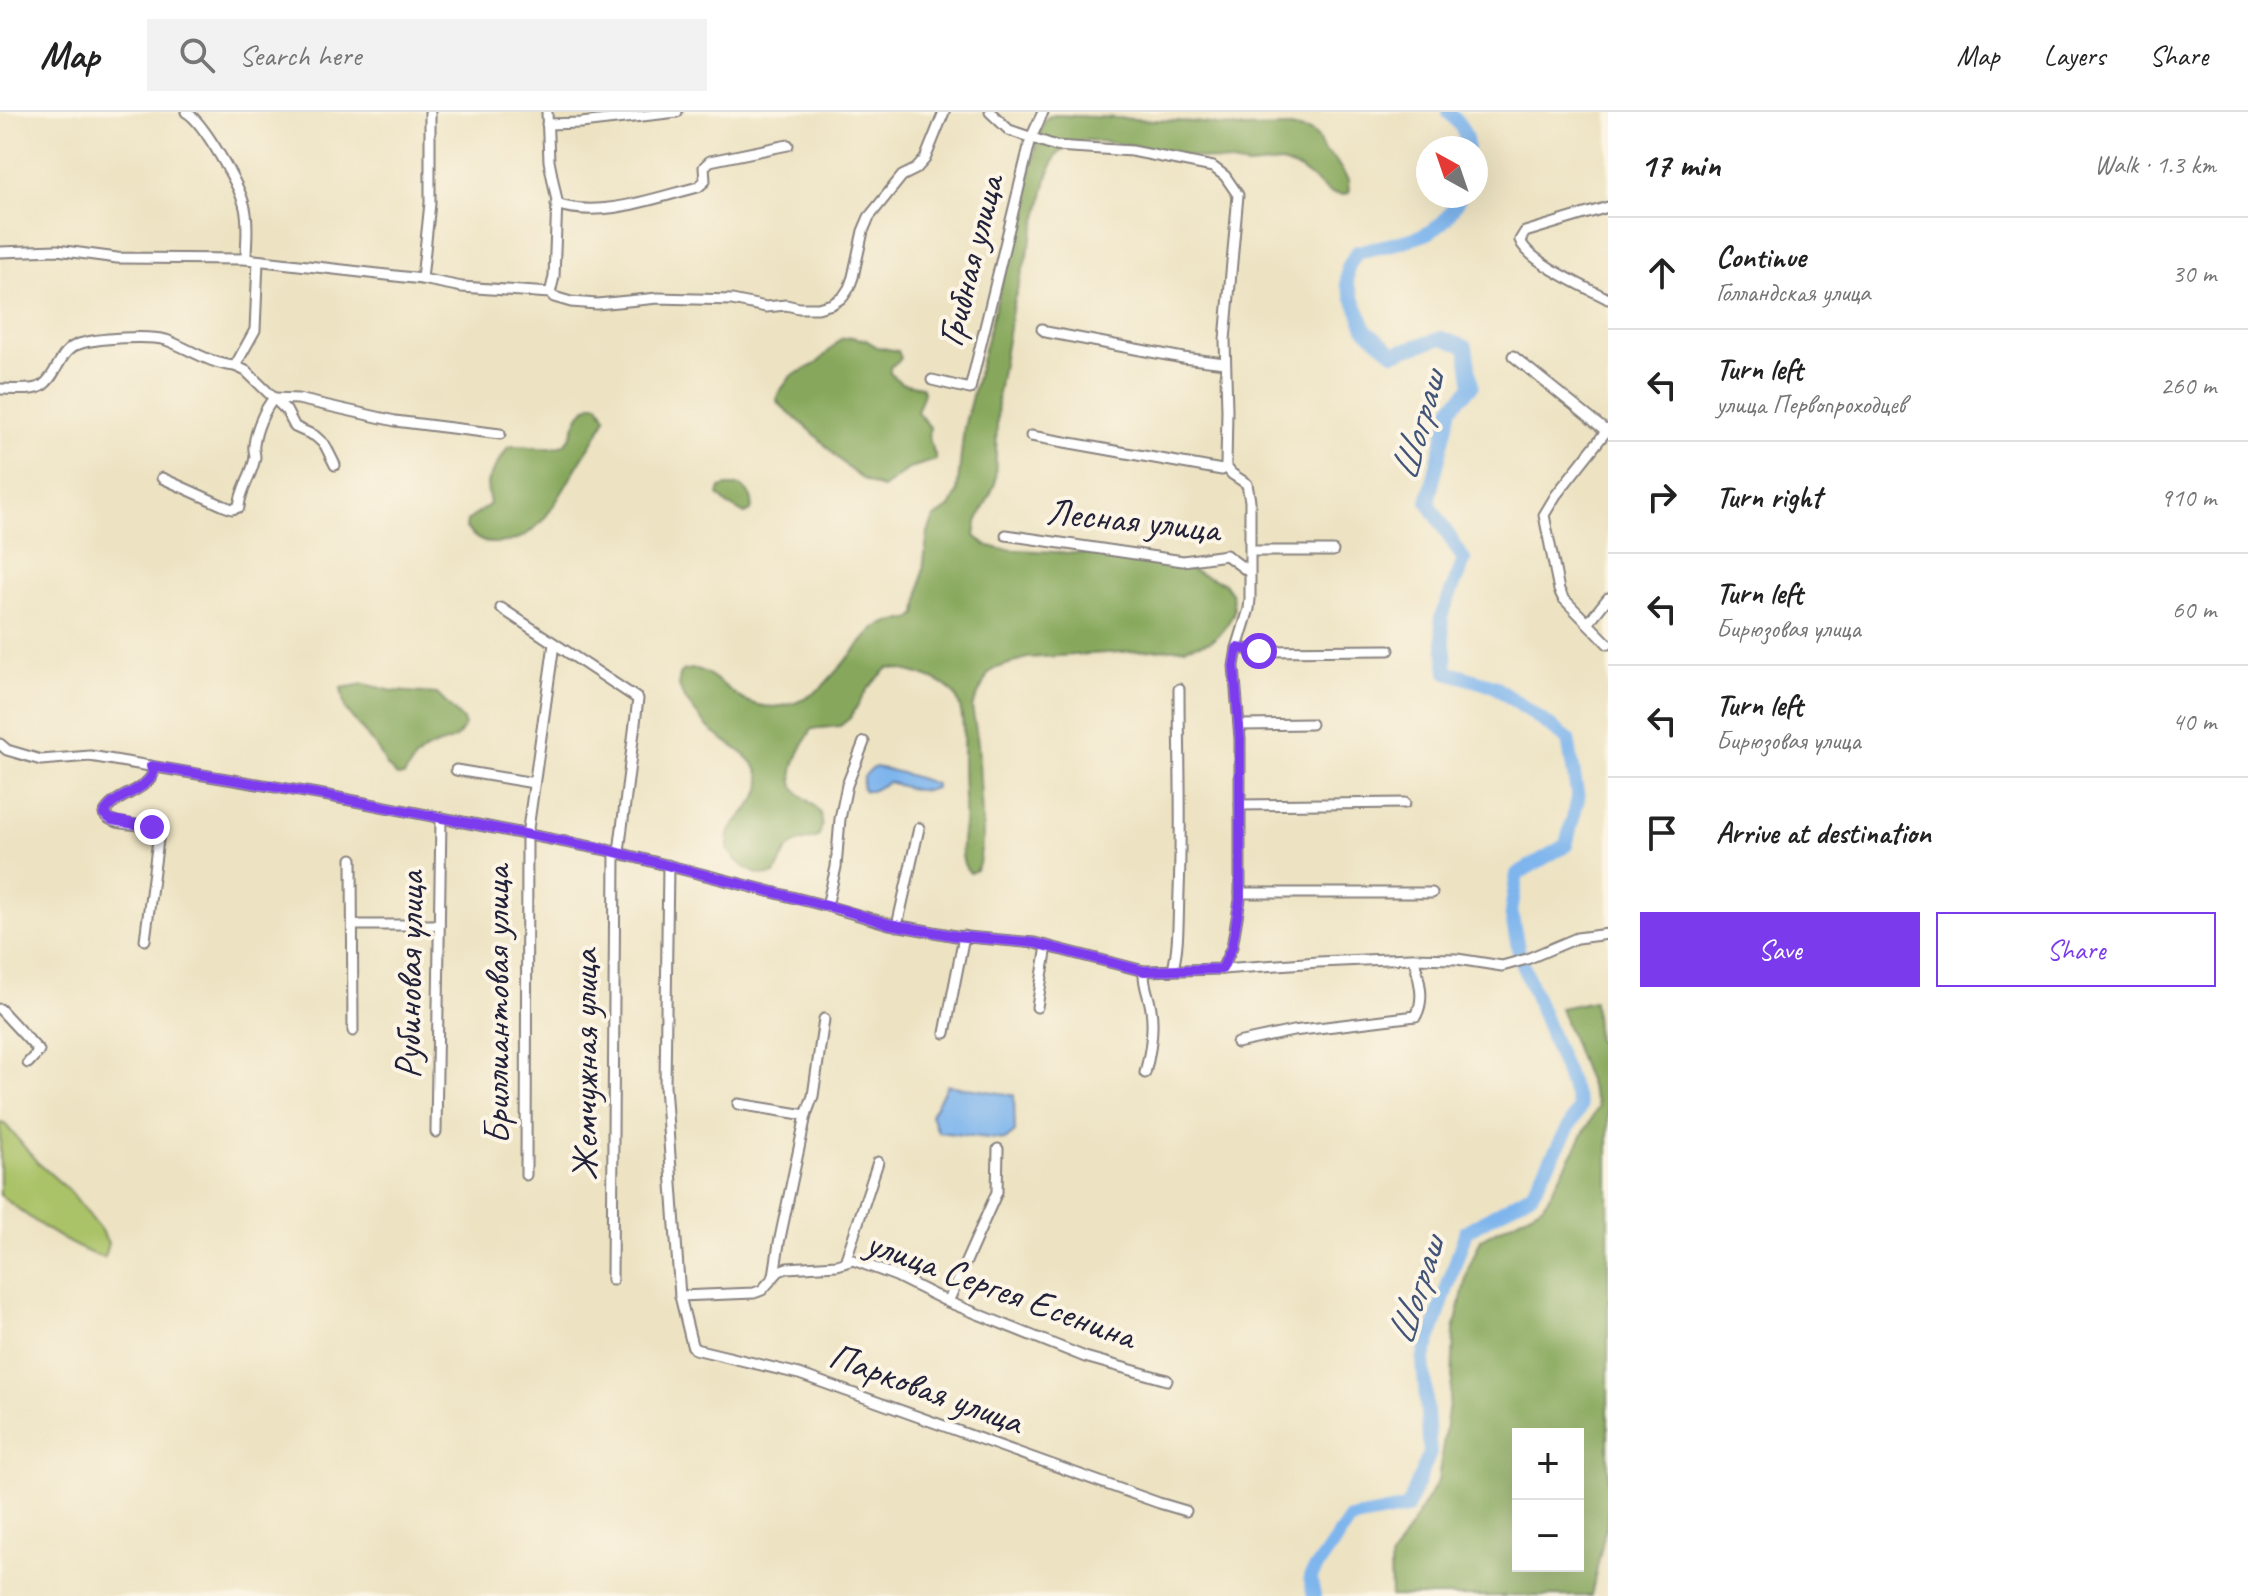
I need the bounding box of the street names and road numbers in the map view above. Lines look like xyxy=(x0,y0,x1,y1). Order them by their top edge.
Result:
street label: Грибная улица xyxy=(926,167,1015,351)
street label: Лесная улица xyxy=(1044,488,1225,553)
street label: Бриллиантовая улица xyxy=(473,862,520,1144)
street label: Рубиновая улица xyxy=(384,868,434,1079)
street label: Жемчужная улица xyxy=(561,947,608,1181)
street label: улица Сергея Есенина xyxy=(858,1218,1145,1361)
street label: Парковая улица xyxy=(823,1331,1031,1446)

